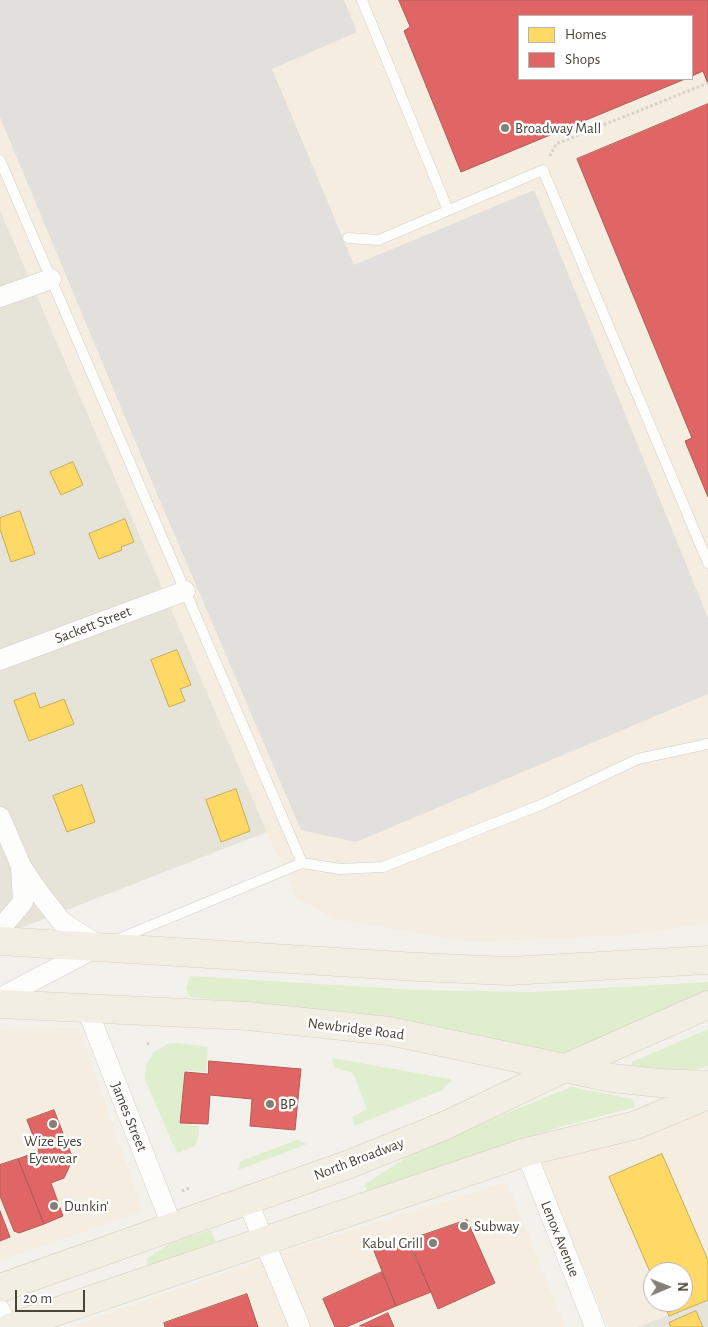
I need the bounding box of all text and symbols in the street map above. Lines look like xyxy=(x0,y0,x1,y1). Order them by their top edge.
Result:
legend xyxy=(518,15,693,80)
text: Homes xyxy=(565,27,607,42)
text: Shops xyxy=(565,52,600,67)
place label: Broadway Mall xyxy=(515,119,601,137)
marker: Broadway Mall xyxy=(499,122,511,134)
street label: Sackett Street xyxy=(52,602,134,648)
street label: Newbridge Road xyxy=(307,1014,405,1044)
street label: James Street xyxy=(107,1080,151,1154)
place label: BP xyxy=(280,1095,296,1113)
marker: BP xyxy=(264,1098,276,1110)
marker: Wize Eyes Eyewear xyxy=(47,1118,59,1130)
place label: Wize Eyes Eyewear xyxy=(24,1132,82,1167)
street label: North Broadway xyxy=(312,1134,406,1184)
place label: Dunkin' xyxy=(64,1197,109,1215)
street label: Lenox Avenue xyxy=(537,1198,583,1280)
marker: Dunkin' xyxy=(48,1200,60,1212)
place label: Subway xyxy=(474,1217,519,1235)
marker: Subway xyxy=(458,1220,470,1232)
place label: Kabul Grill xyxy=(362,1234,423,1252)
marker: Kabul Grill xyxy=(427,1237,439,1249)
north arrow xyxy=(643,1262,693,1312)
scale bar xyxy=(18,1280,88,1312)
text: N xyxy=(675,1282,689,1292)
text: 20 m xyxy=(23,1291,52,1306)

